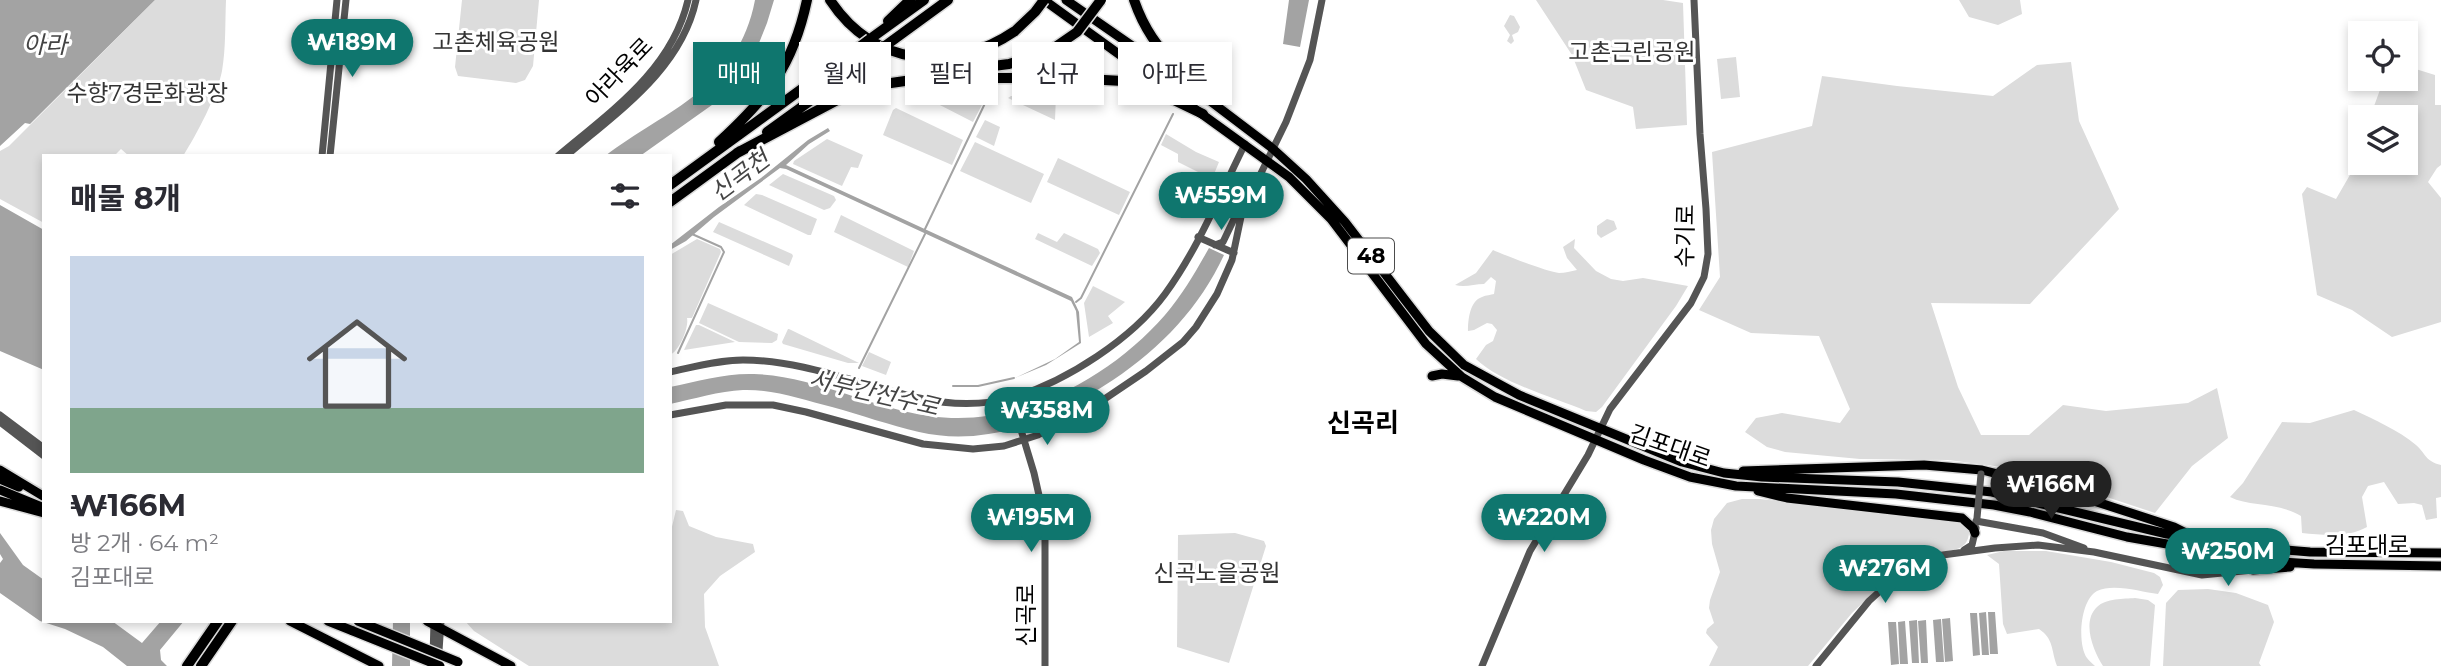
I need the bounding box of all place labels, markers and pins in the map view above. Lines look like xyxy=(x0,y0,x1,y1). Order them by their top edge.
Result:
pin: ₩189M xyxy=(303,20,401,79)
pin: ₩559M xyxy=(1172,173,1270,232)
pin: ₩358M xyxy=(998,388,1096,447)
pin: ₩166M xyxy=(2002,462,2100,521)
pin: ₩195M xyxy=(982,494,1080,554)
pin: ₩220M xyxy=(1495,494,1593,554)
pin: ₩250M xyxy=(2179,528,2277,588)
pin: ₩276M xyxy=(1836,546,1934,605)

